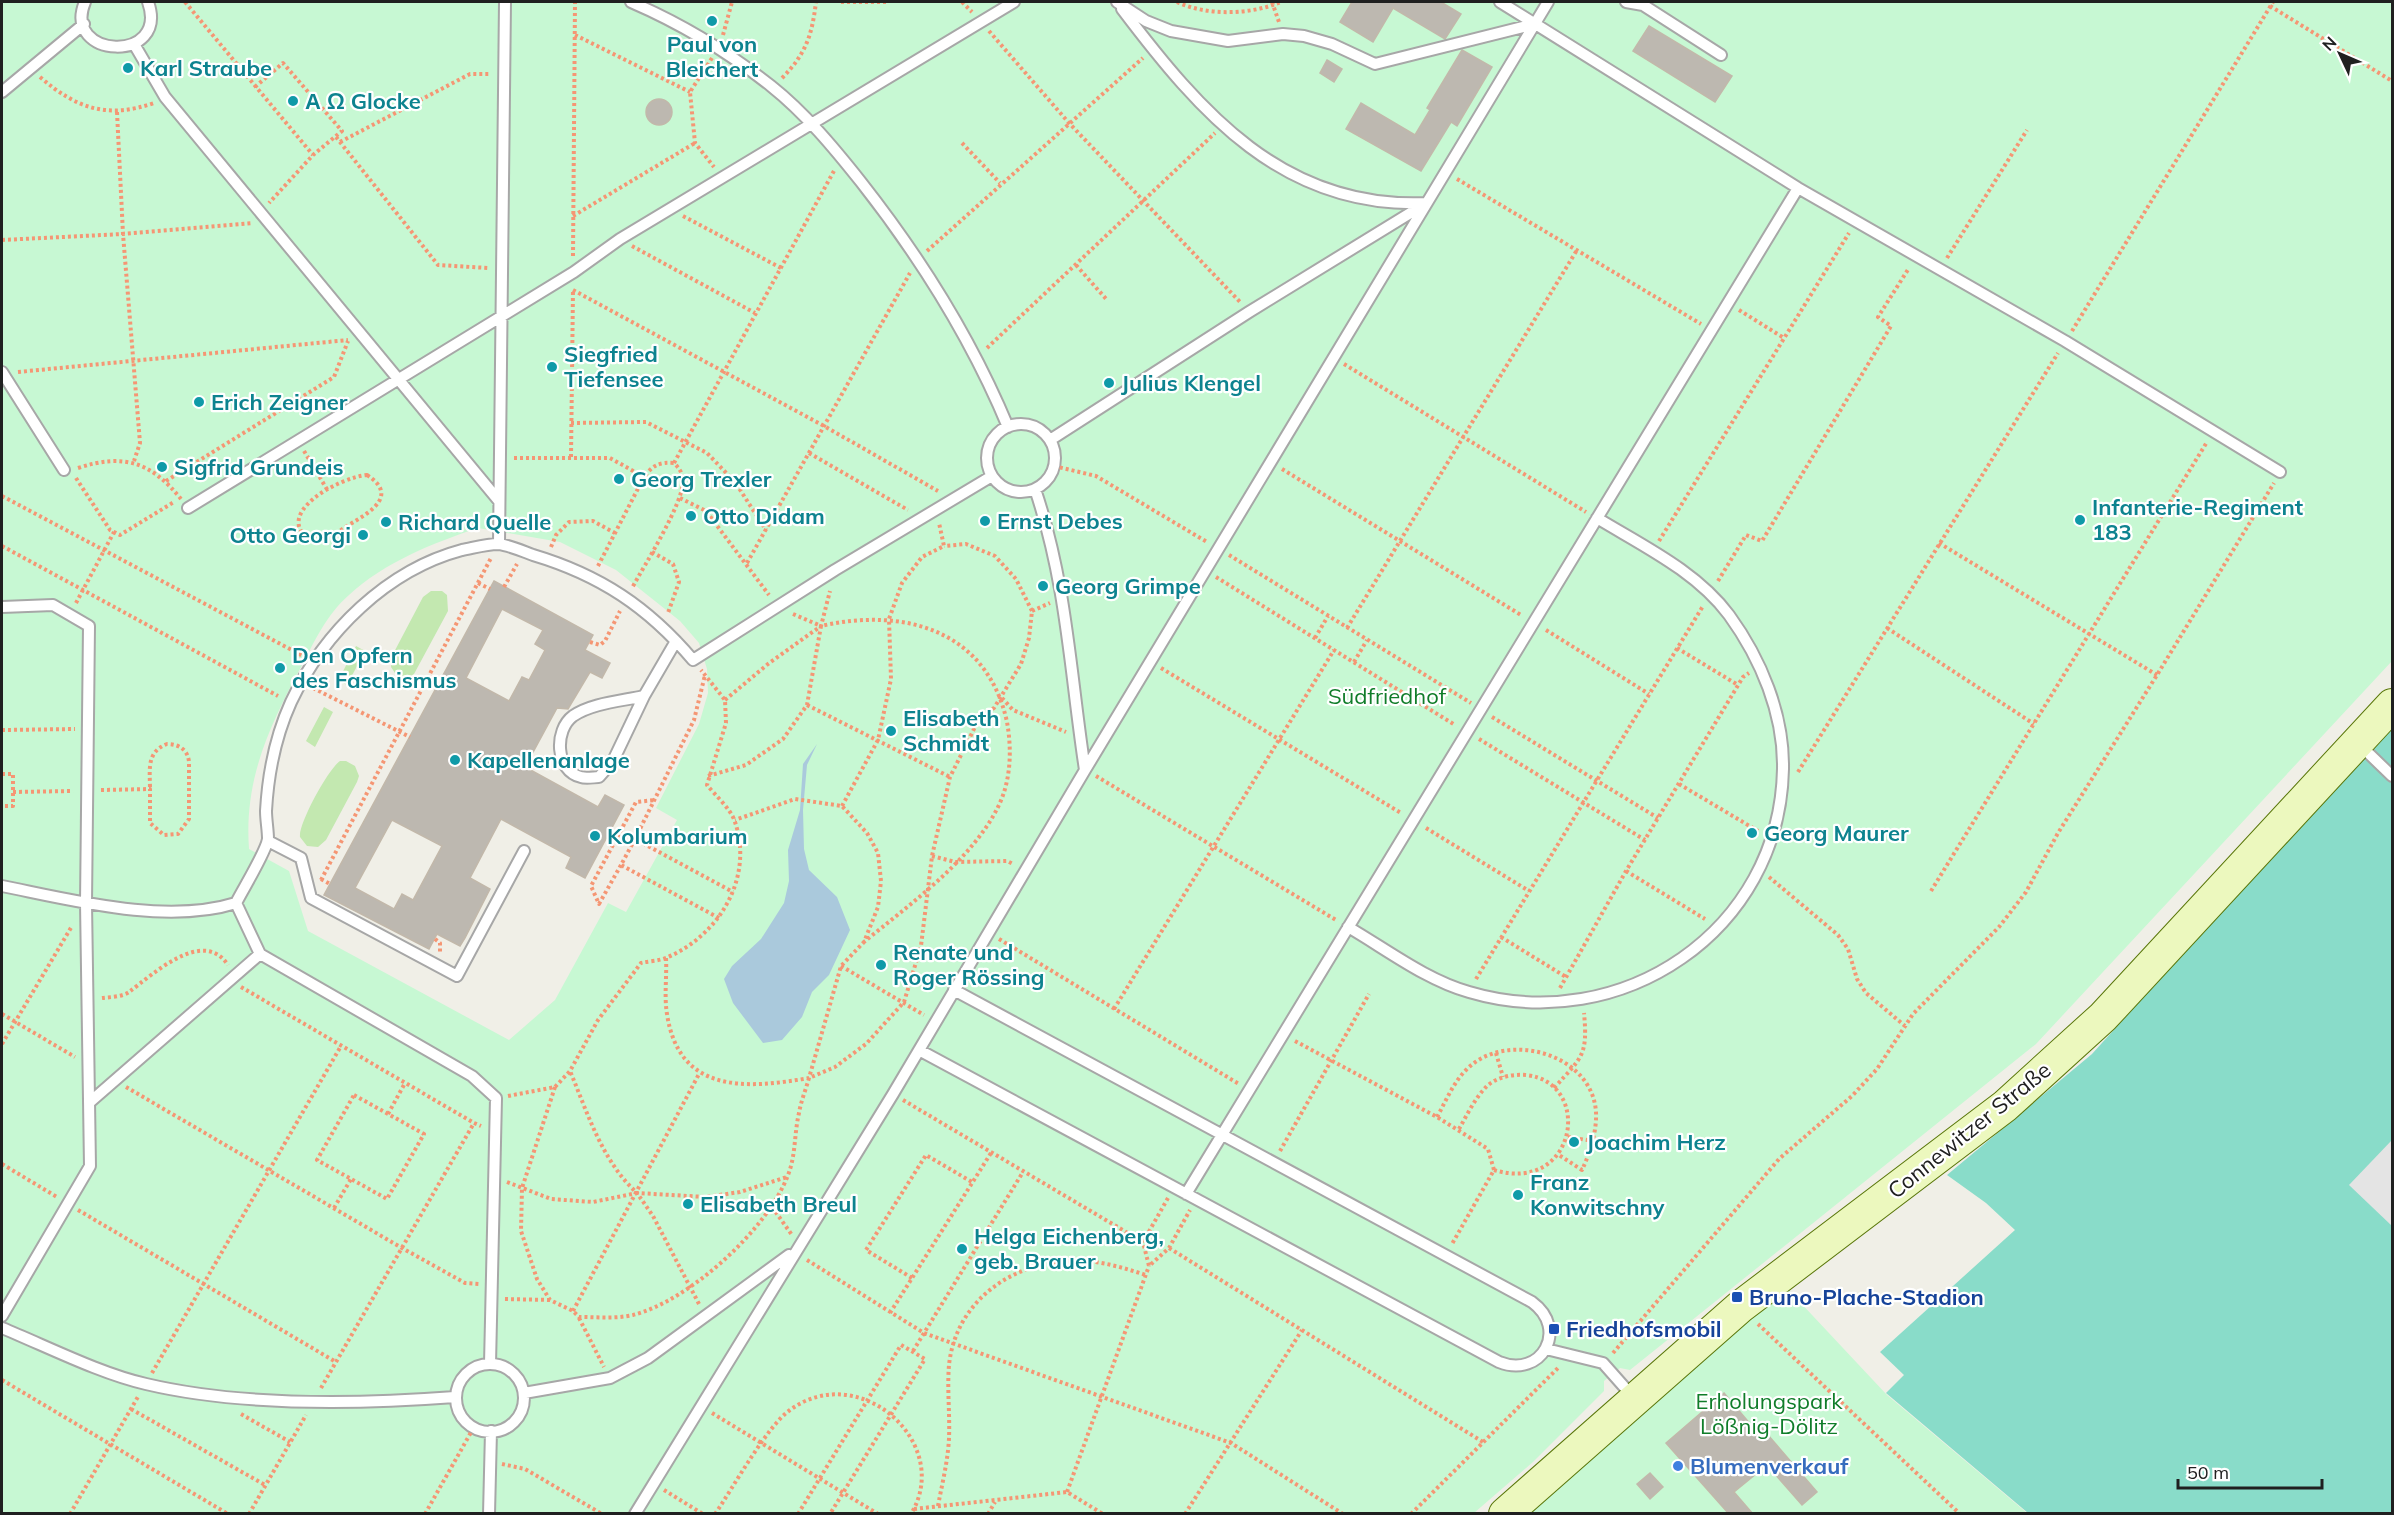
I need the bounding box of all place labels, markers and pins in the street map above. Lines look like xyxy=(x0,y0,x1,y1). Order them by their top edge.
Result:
marker: Paul von Bleichert xyxy=(705,14,719,28)
place label: Paul von Bleichert xyxy=(666,30,758,83)
place label: Karl Straube xyxy=(140,54,272,82)
marker: Karl Straube xyxy=(121,61,135,75)
place label: Α Ω Glocke xyxy=(305,87,421,115)
marker: Α Ω Glocke xyxy=(286,94,300,108)
place label: Siegfried Tiefensee xyxy=(564,340,664,393)
marker: Siegfried Tiefensee xyxy=(545,360,559,374)
place label: Julius Klengel xyxy=(1121,369,1261,397)
marker: Julius Klengel xyxy=(1102,376,1116,390)
place label: Erich Zeigner xyxy=(211,388,348,416)
marker: Erich Zeigner xyxy=(192,395,206,409)
place label: Sigfrid Grundeis xyxy=(174,453,344,481)
marker: Sigfrid Grundeis xyxy=(155,460,169,474)
place label: Georg Trexler xyxy=(631,465,772,493)
marker: Georg Trexler xyxy=(612,472,626,486)
place label: Infanterie-Regiment 183 xyxy=(2092,493,2303,546)
place label: Otto Didam xyxy=(703,502,825,530)
place label: Ernst Debes xyxy=(997,507,1123,535)
place label: Richard Quelle xyxy=(398,508,551,536)
marker: Otto Didam xyxy=(684,509,698,523)
marker: Infanterie-Regiment 183 xyxy=(2073,513,2087,527)
marker: Ernst Debes xyxy=(978,514,992,528)
marker: Richard Quelle xyxy=(379,515,393,529)
place label: Otto Georgi xyxy=(229,521,351,549)
marker: Otto Georgi xyxy=(356,528,370,542)
place label: Georg Grimpe xyxy=(1055,572,1201,600)
marker: Georg Grimpe xyxy=(1036,579,1050,593)
place label: Den Opfern des Faschismus xyxy=(292,641,457,694)
marker: Den Opfern des Faschismus xyxy=(273,661,287,675)
place label: Elisabeth Schmidt xyxy=(903,704,1000,757)
marker: Elisabeth Schmidt xyxy=(884,724,898,738)
place label: Kapellenanlage xyxy=(467,746,630,774)
marker: Kapellenanlage xyxy=(448,753,462,767)
place label: Georg Maurer xyxy=(1764,819,1909,847)
place label: Kolumbarium xyxy=(607,822,748,850)
marker: Georg Maurer xyxy=(1745,826,1759,840)
marker: Kolumbarium xyxy=(588,829,602,843)
place label: Renate und Roger Rössing xyxy=(893,938,1045,991)
marker: Renate und Roger Rössing xyxy=(874,958,888,972)
place label: Joachim Herz xyxy=(1586,1128,1726,1156)
marker: Joachim Herz xyxy=(1567,1135,1581,1149)
place label: Franz Konwitschny xyxy=(1530,1168,1665,1221)
marker: Franz Konwitschny xyxy=(1511,1188,1525,1202)
place label: Elisabeth Breul xyxy=(700,1190,857,1218)
marker: Elisabeth Breul xyxy=(681,1197,695,1211)
place label: Helga Eichenberg, geb. Brauer xyxy=(974,1222,1164,1275)
marker: Helga Eichenberg, geb. Brauer xyxy=(955,1242,969,1256)
place label: Bruno-Plache-Stadion xyxy=(1749,1283,1984,1311)
marker: Bruno-Plache-Stadion xyxy=(1730,1290,1744,1304)
place label: Friedhofsmobil xyxy=(1566,1315,1722,1343)
marker: Friedhofsmobil xyxy=(1547,1322,1561,1336)
place label: Blumenverkauf xyxy=(1690,1452,1849,1480)
marker: Blumenverkauf xyxy=(1671,1459,1685,1473)

